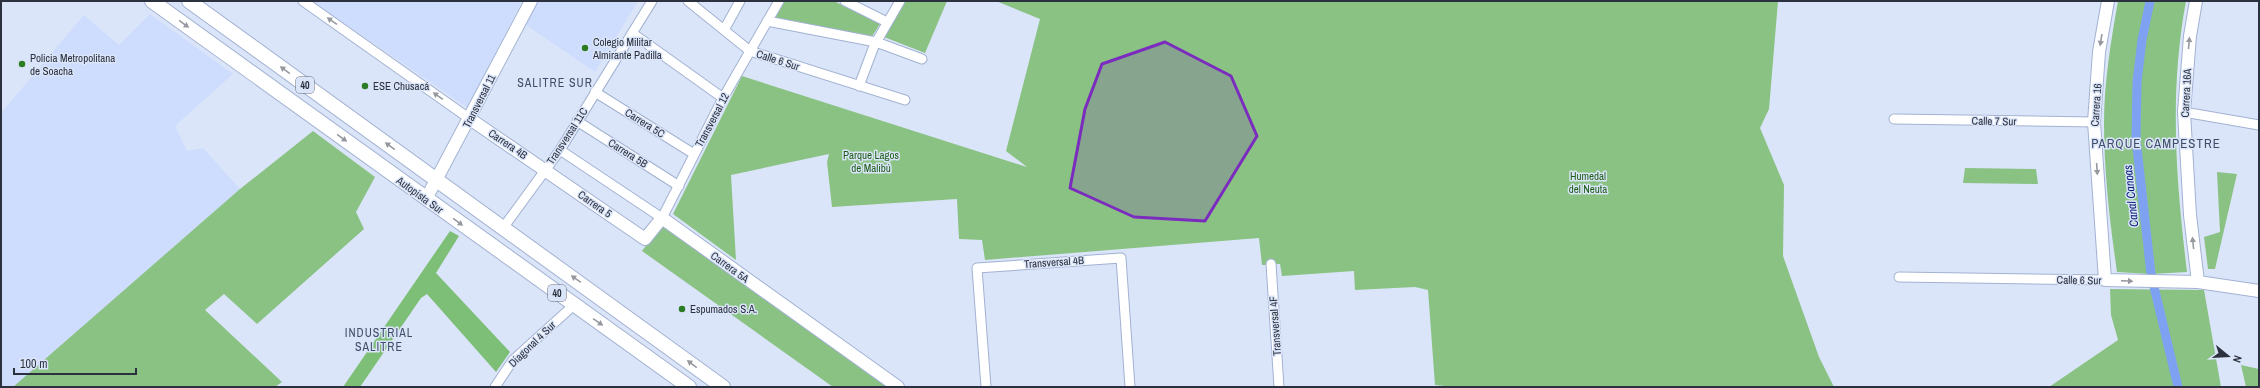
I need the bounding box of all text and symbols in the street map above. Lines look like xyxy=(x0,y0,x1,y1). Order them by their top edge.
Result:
one-way arrow xyxy=(327,18,337,26)
one-way arrow xyxy=(178,20,189,28)
one-way arrow xyxy=(2098,33,2104,46)
place label: Colegio Militar Almirante Padilla xyxy=(592,35,662,62)
one-way arrow xyxy=(2186,37,2192,50)
marker: Colegio Militar Almirante Padilla xyxy=(580,43,590,53)
street label: Calle 6 Sur xyxy=(755,46,801,74)
place label: Policia Metropolitana de Soacha xyxy=(30,51,115,78)
marker: Policia Metropolitana de Soacha xyxy=(17,59,27,69)
one-way arrow xyxy=(279,66,290,74)
street label: Carrera 16A xyxy=(2178,67,2194,118)
street label: Transversal 11 xyxy=(459,72,499,130)
district label: SALITRE SUR xyxy=(517,75,593,91)
road number: 40 xyxy=(296,77,314,93)
place label: ESE Chusacá xyxy=(373,79,429,93)
marker: ESE Chusacá xyxy=(360,81,370,91)
street label: Carrera 16 xyxy=(2088,83,2104,127)
street label: Transversal 12 xyxy=(692,91,732,149)
one-way arrow xyxy=(433,93,443,101)
street label: Transversal 11C xyxy=(543,104,591,167)
street label: Carrera 5C xyxy=(622,105,668,141)
street label: Calle 7 Sur xyxy=(1972,114,2016,128)
street label: Carrera 4B xyxy=(486,126,530,162)
one-way arrow xyxy=(337,134,347,142)
street label: Carrera 5B xyxy=(606,135,650,171)
district label: PARQUE CAMPESTRE xyxy=(2091,135,2221,152)
one-way arrow xyxy=(385,142,395,150)
park label: Parque Lagos de Malibú xyxy=(843,148,900,175)
one-way arrow xyxy=(2093,163,2100,175)
water label: Canal Canoas xyxy=(2120,164,2142,228)
park label: Humedal del Neuta xyxy=(1569,169,1607,196)
street label: Autopista Sur xyxy=(393,173,446,217)
street label: Carrera 5 xyxy=(575,187,615,221)
one-way arrow xyxy=(452,218,463,226)
one-way arrow xyxy=(2190,237,2196,249)
street label: Carrera 5A xyxy=(708,248,753,286)
street label: Transversal 4B xyxy=(1023,253,1085,271)
street label: Calle 6 Sur xyxy=(2057,273,2101,287)
one-way arrow xyxy=(570,275,581,283)
one-way arrow xyxy=(2121,278,2133,285)
road number: 40 xyxy=(548,285,566,301)
street label: Transversal 4F xyxy=(1266,295,1284,356)
place label: Espumados S.A. xyxy=(690,302,757,316)
marker: Espumados S.A. xyxy=(677,304,687,314)
street label: Diagonal 4 Sur xyxy=(505,318,559,370)
one-way arrow xyxy=(592,318,603,326)
district label: INDUSTRIAL SALITRE xyxy=(345,325,413,355)
north arrow xyxy=(2208,336,2248,376)
scale bar xyxy=(14,350,136,376)
text: N xyxy=(2230,354,2245,364)
text: 100 m xyxy=(20,356,47,372)
one-way arrow xyxy=(687,360,697,368)

